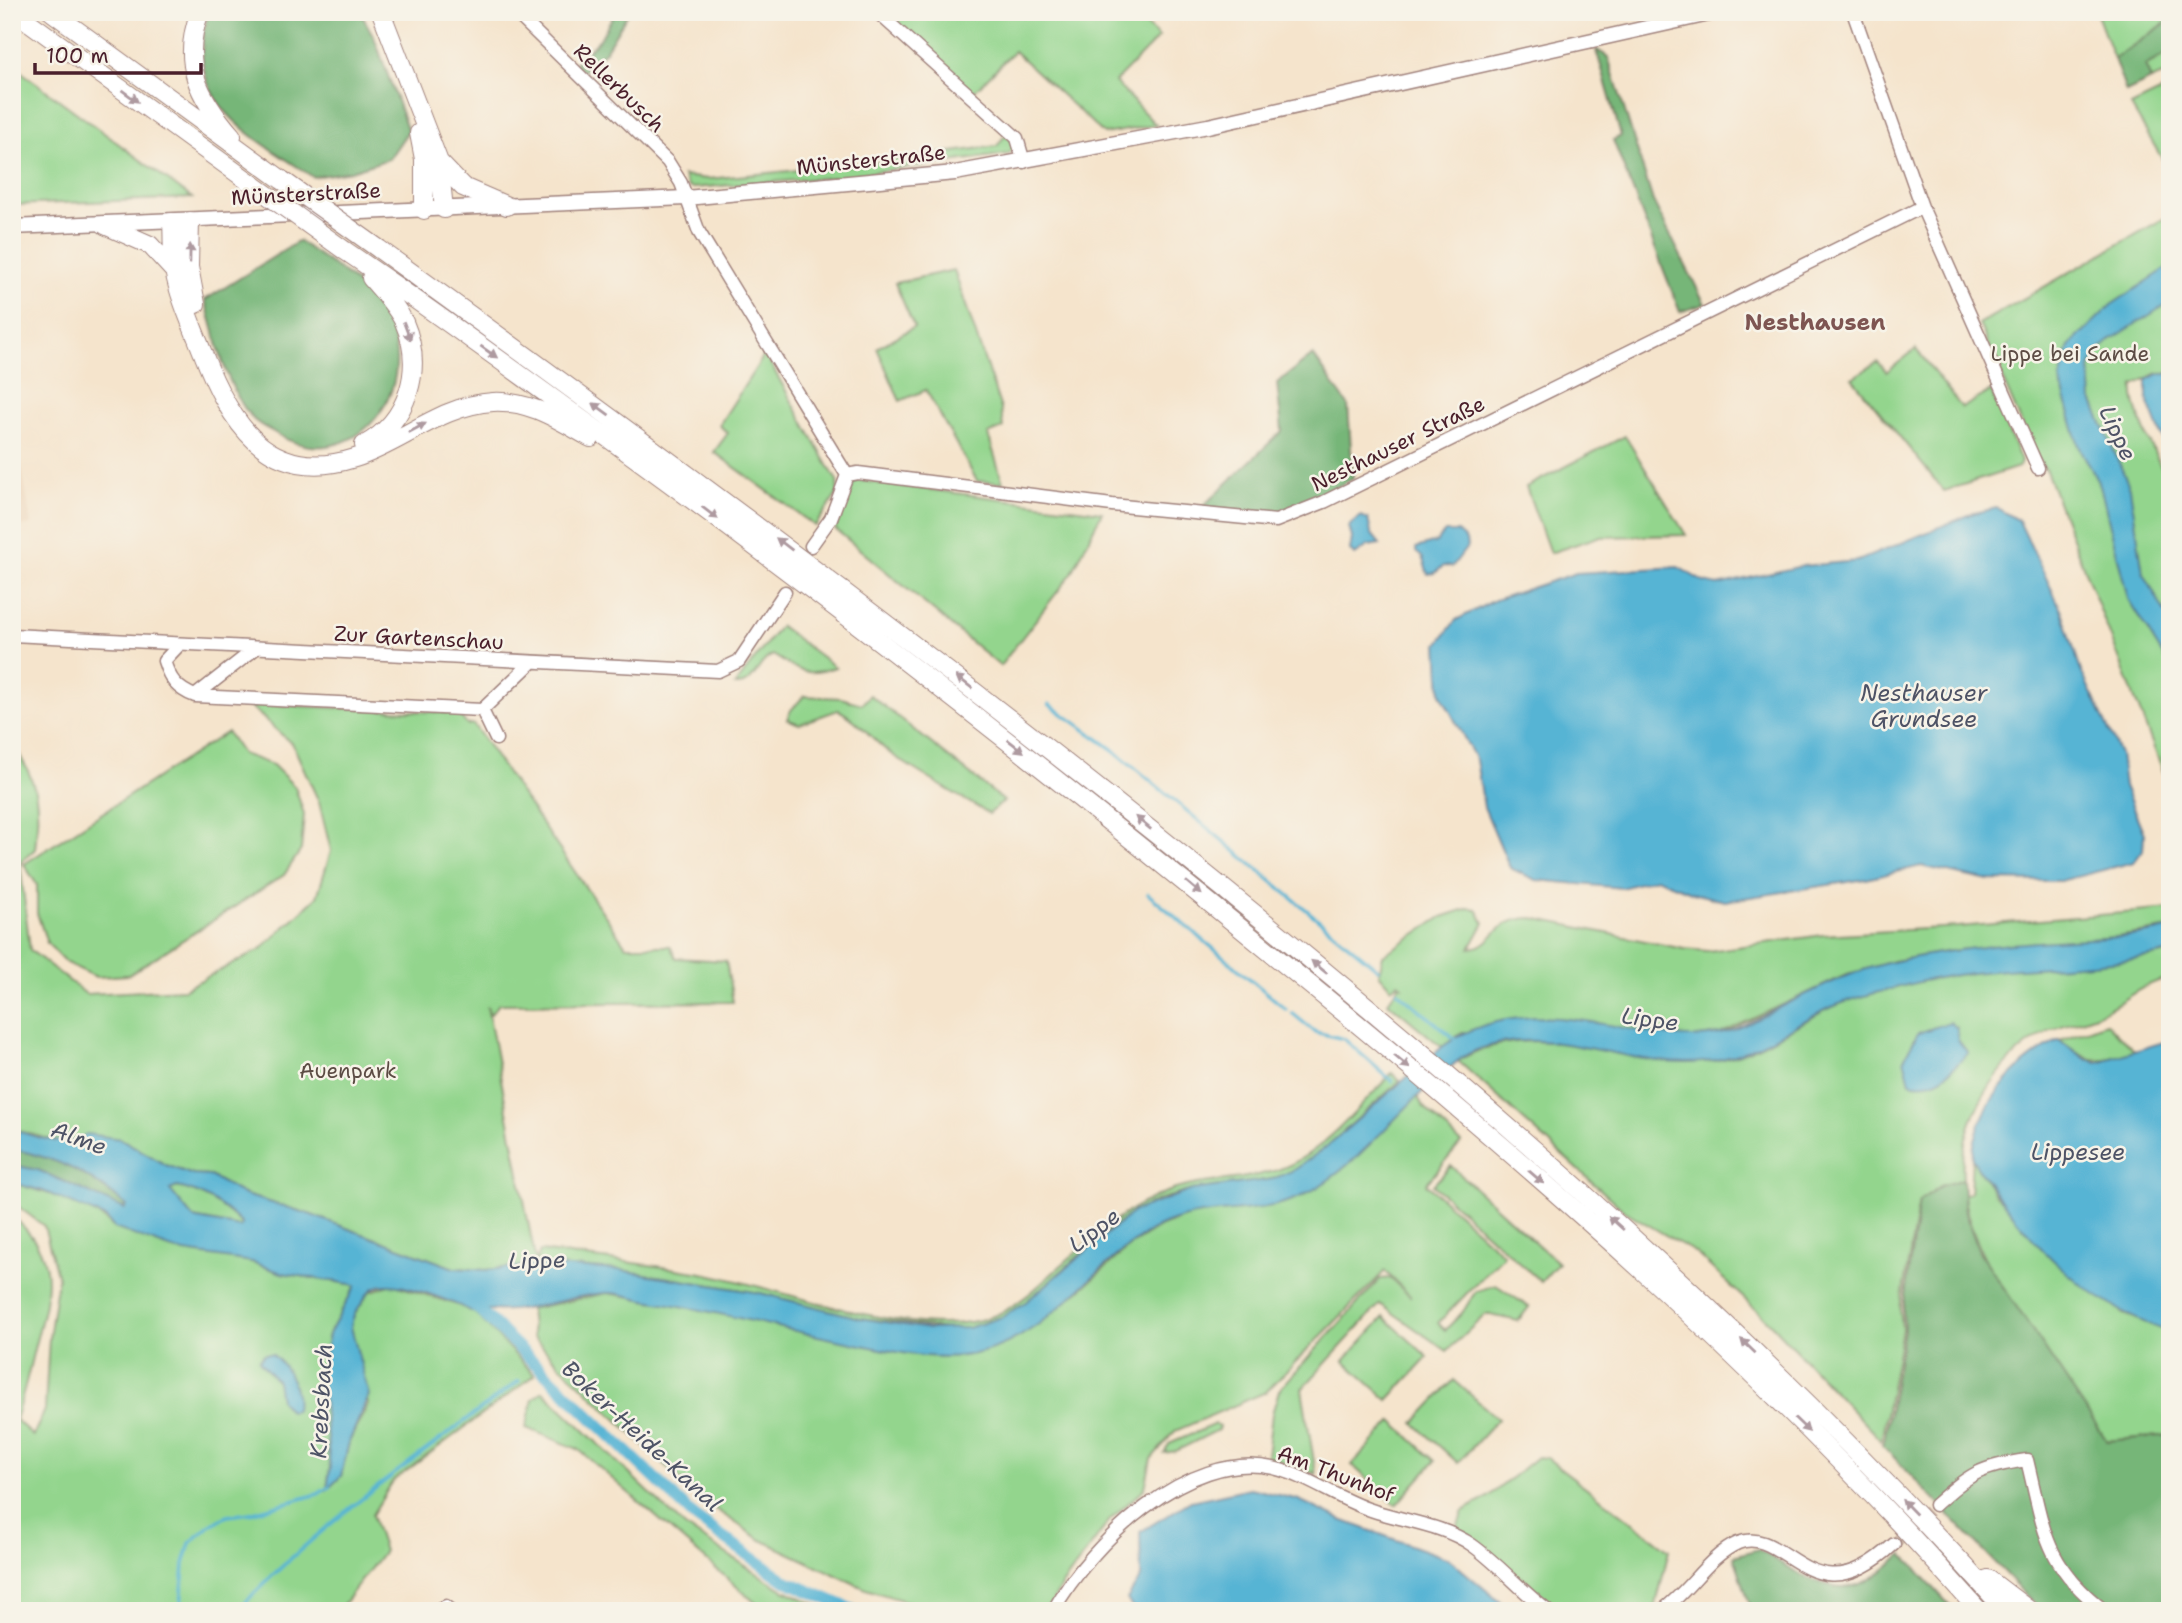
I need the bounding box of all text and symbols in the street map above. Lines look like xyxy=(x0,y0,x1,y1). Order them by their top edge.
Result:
scale bar xyxy=(35,32,201,76)
street label: Rellerbusch xyxy=(567,37,671,139)
text: 100 m xyxy=(46,42,109,70)
one-way arrow xyxy=(121,89,139,103)
street label: Münsterstraße xyxy=(795,138,947,182)
street label: Münsterstraße xyxy=(230,176,382,212)
one-way arrow xyxy=(184,243,195,265)
district label: Nesthausen xyxy=(1744,307,1886,337)
one-way arrow xyxy=(402,321,413,342)
park label: Lippe bei Sande xyxy=(1991,340,2149,368)
one-way arrow xyxy=(480,345,498,359)
street label: Nesthauser Straße xyxy=(1306,390,1490,498)
water label: Lippe xyxy=(2092,401,2144,465)
one-way arrow xyxy=(592,402,610,416)
one-way arrow xyxy=(407,423,427,435)
one-way arrow xyxy=(701,506,719,521)
one-way arrow xyxy=(774,537,793,551)
street label: Zur Gartenschau xyxy=(333,620,505,656)
one-way arrow xyxy=(955,676,973,690)
water label: Nesthauser Grundsee xyxy=(1860,678,1989,734)
one-way arrow xyxy=(1006,739,1024,754)
one-way arrow xyxy=(1134,816,1151,831)
one-way arrow xyxy=(1185,880,1202,895)
one-way arrow xyxy=(1310,959,1328,975)
water label: Lippe xyxy=(1619,1000,1681,1038)
one-way arrow xyxy=(1394,1054,1411,1069)
park label: Auenpark xyxy=(299,1057,397,1085)
water label: Alme xyxy=(47,1114,111,1162)
water label: Lippesee xyxy=(2031,1137,2125,1167)
one-way arrow xyxy=(1527,1169,1545,1185)
water label: Lippe xyxy=(1062,1201,1126,1259)
one-way arrow xyxy=(1608,1215,1625,1231)
water label: Lippe xyxy=(508,1244,566,1276)
one-way arrow xyxy=(1740,1338,1757,1354)
water label: Krebsbach xyxy=(303,1343,339,1459)
water label: Boker-Heide-Kanal xyxy=(555,1354,729,1518)
one-way arrow xyxy=(1794,1417,1811,1434)
street label: Am Thunhof xyxy=(1274,1439,1399,1509)
one-way arrow xyxy=(1900,1498,1917,1515)

